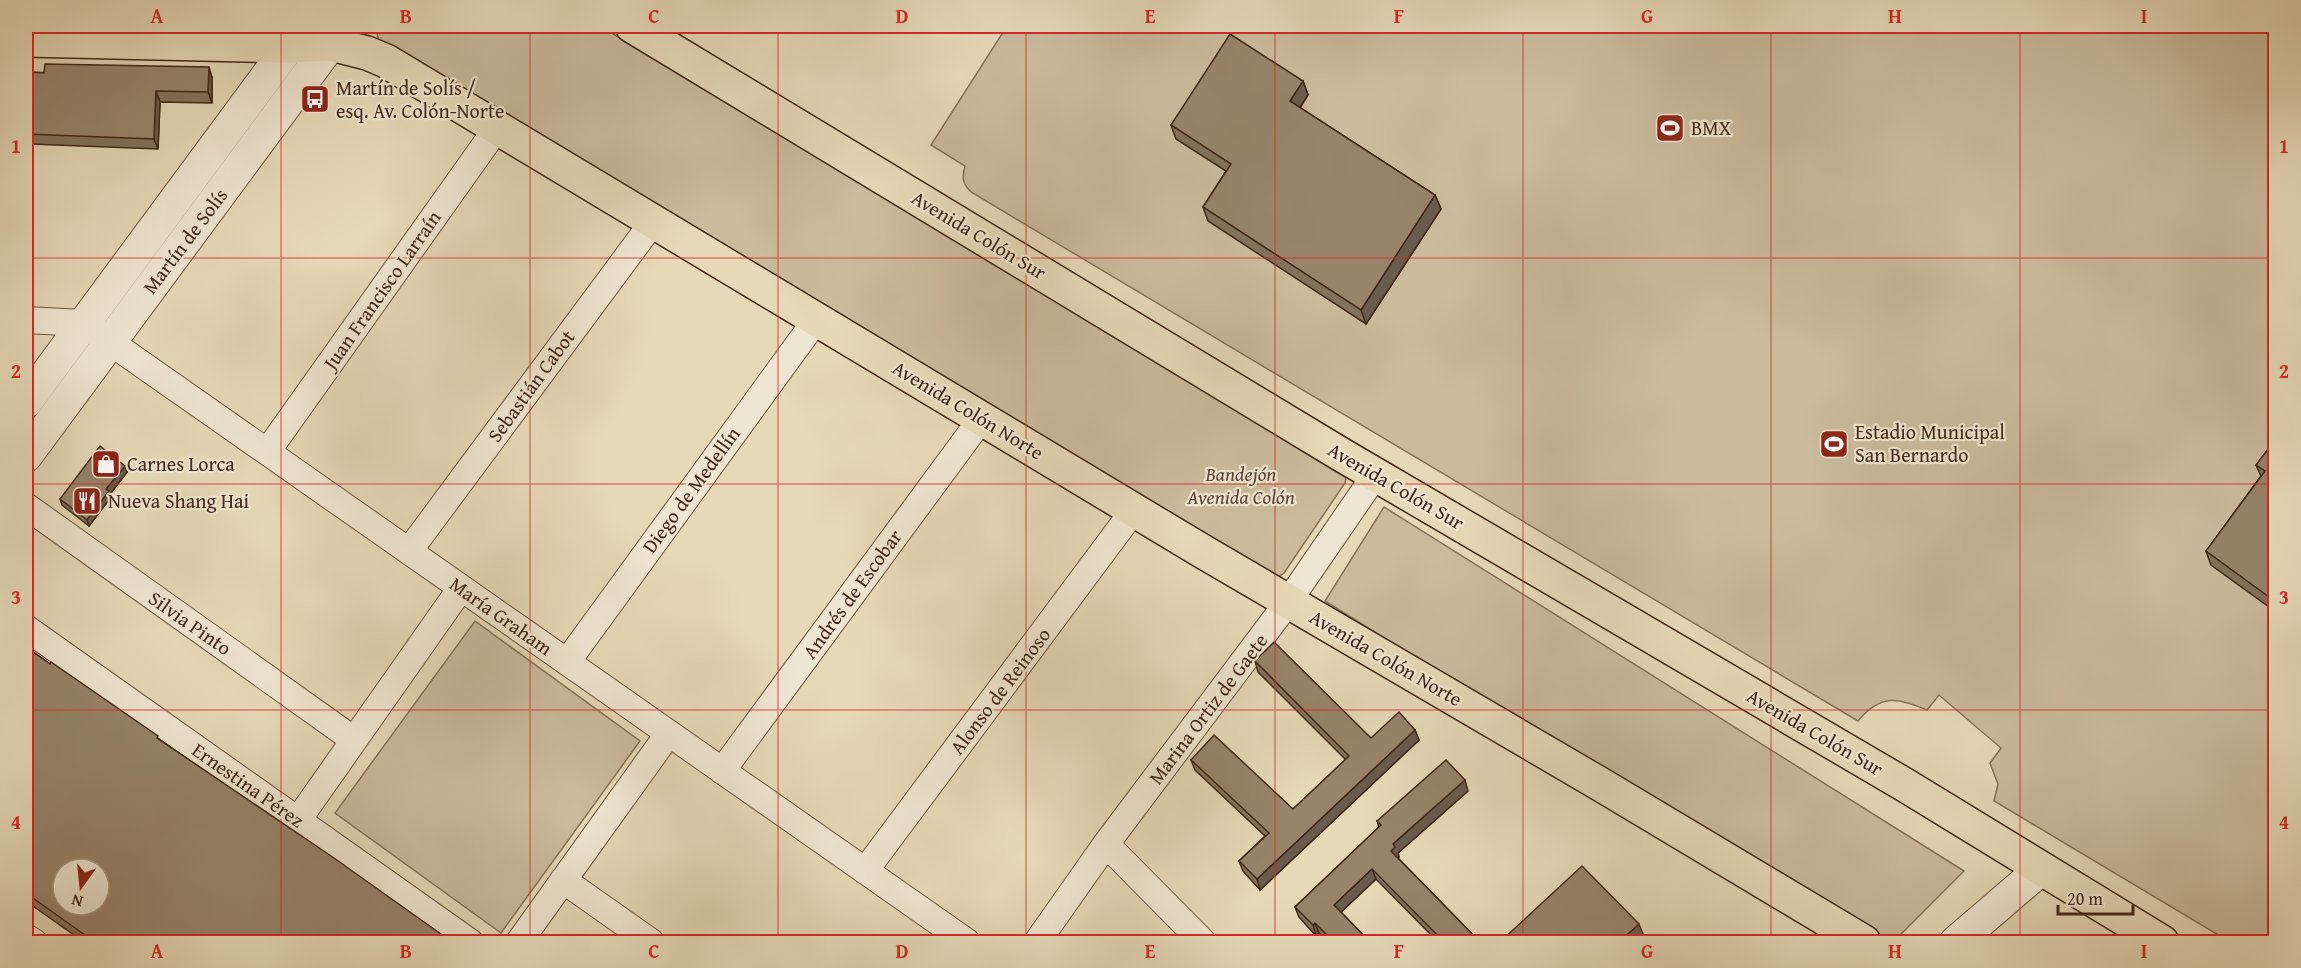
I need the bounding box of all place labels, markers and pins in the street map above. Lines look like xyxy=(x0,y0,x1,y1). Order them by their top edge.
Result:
place label: Martín de Solís / esq. Av. Colón-Norte xyxy=(336,73,504,125)
bus stop icon: Martín de Solís / esq. Av. Colón-Norte xyxy=(299,83,331,115)
sports icon: BMX xyxy=(1654,112,1686,144)
place label: BMX xyxy=(1691,113,1732,142)
place label: Estadio Municipal San Bernardo xyxy=(1855,417,2005,469)
sports icon: Estadio Municipal San Bernardo xyxy=(1818,428,1850,460)
shop icon: Carnes Lorca xyxy=(90,448,122,480)
place label: Carnes Lorca xyxy=(127,449,235,478)
restaurant icon: Nueva Shang Hai xyxy=(71,485,103,517)
place label: Nueva Shang Hai xyxy=(108,486,249,515)

